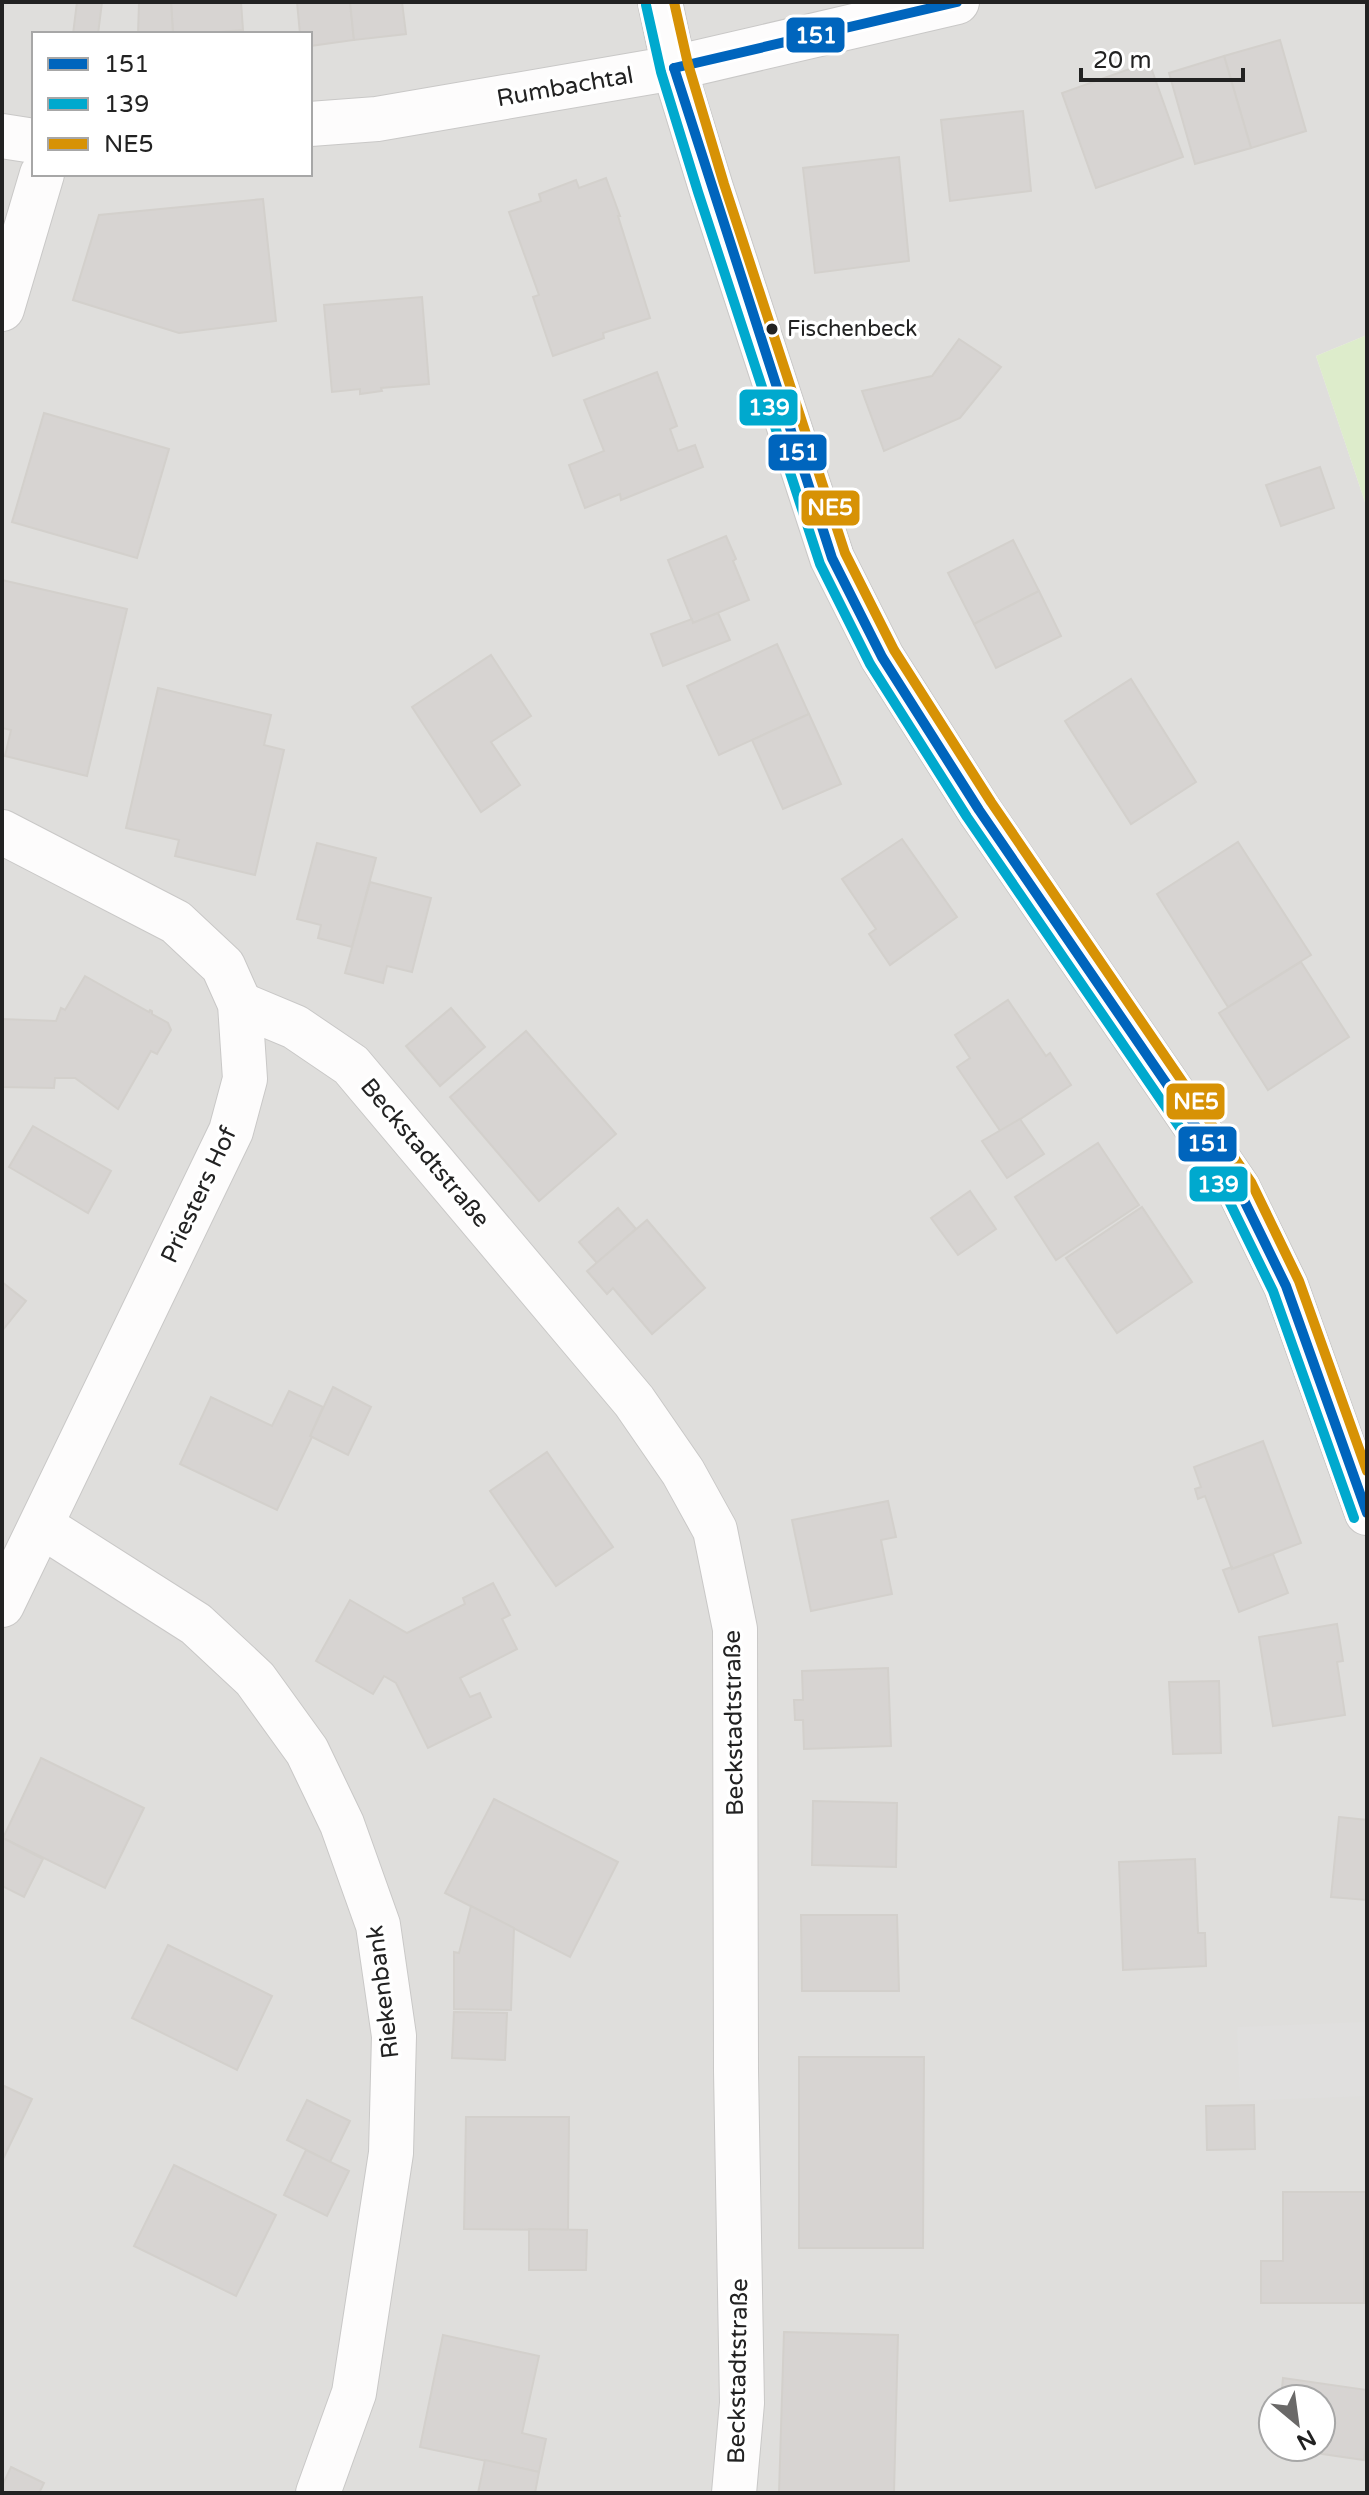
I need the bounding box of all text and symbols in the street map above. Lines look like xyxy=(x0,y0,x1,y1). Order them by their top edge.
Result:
line badge: 151 xyxy=(785,16,846,54)
text: 151 xyxy=(795,23,837,49)
legend xyxy=(32,32,312,176)
scale bar xyxy=(1081,32,1243,82)
text: 20 m xyxy=(1093,46,1151,75)
text: 151 xyxy=(104,50,149,79)
street label: Rumbachtal xyxy=(494,61,636,113)
text: 139 xyxy=(104,90,149,119)
text: NE5 xyxy=(104,130,154,159)
place label: Fischenbeck xyxy=(787,316,917,342)
marker: Fischenbeck xyxy=(764,321,780,337)
line badge: 139 xyxy=(738,388,799,427)
text: 139 xyxy=(748,395,790,421)
line badge: 151 xyxy=(767,433,828,472)
text: 151 xyxy=(777,440,819,466)
line badge: NE5 xyxy=(800,489,861,527)
text: NE5 xyxy=(807,495,853,521)
street label: Beckstadtstraße xyxy=(354,1073,496,1233)
line badge: NE5 xyxy=(1165,1082,1226,1121)
text: NE5 xyxy=(1173,1089,1219,1115)
street label: Priesters Hof xyxy=(155,1121,244,1268)
line badge: 151 xyxy=(1177,1125,1238,1163)
text: 151 xyxy=(1187,1131,1229,1157)
line badge: 139 xyxy=(1188,1165,1249,1203)
text: 139 xyxy=(1197,1172,1239,1198)
street label: Beckstadtstraße xyxy=(718,1630,750,1816)
street label: Riekenbank xyxy=(360,1924,406,2060)
street label: Beckstadtstraße xyxy=(722,2278,754,2464)
north arrow xyxy=(1257,2383,1337,2463)
text: N xyxy=(1292,2424,1320,2455)

